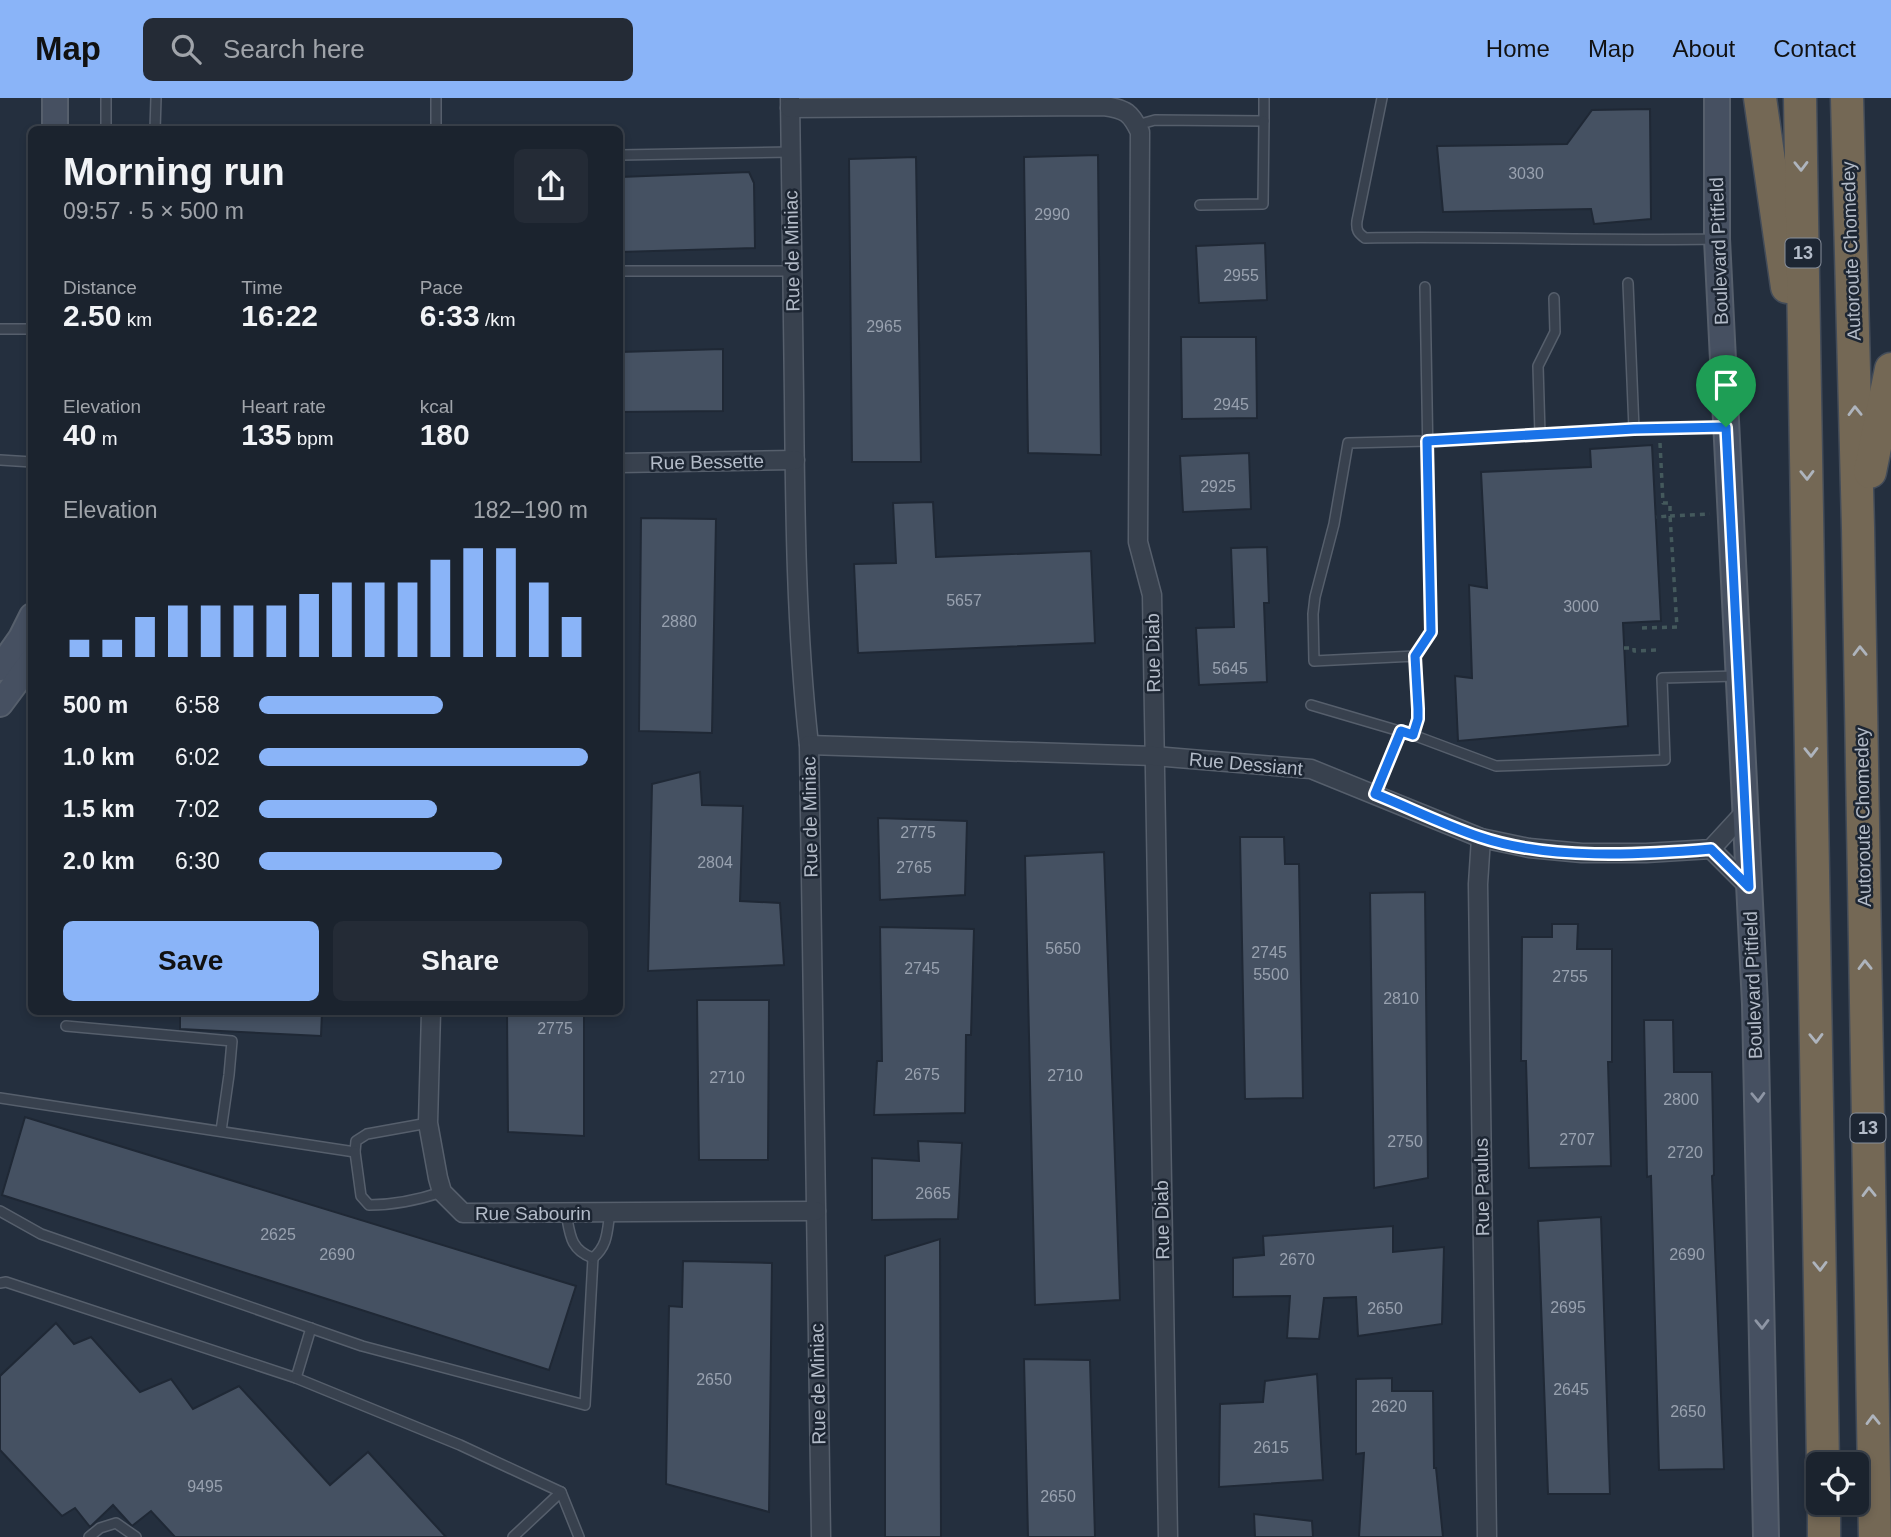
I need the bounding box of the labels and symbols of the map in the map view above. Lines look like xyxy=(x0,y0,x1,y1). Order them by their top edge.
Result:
street label: Autoroute Chomedey xyxy=(1837,160,1865,341)
one-way arrow xyxy=(1794,161,1809,172)
house number: 3030 xyxy=(1508,165,1544,182)
street label: Boulevard Pitfield xyxy=(1706,177,1732,325)
street label: Rue de Miniac xyxy=(780,190,804,312)
house number: 2990 xyxy=(1034,206,1070,223)
road number: 13 xyxy=(1786,238,1820,268)
house number: 2955 xyxy=(1223,267,1259,284)
house number: 2965 xyxy=(866,318,902,335)
pin xyxy=(1696,355,1756,427)
house number: 2945 xyxy=(1213,396,1249,413)
one-way arrow xyxy=(1848,405,1863,416)
street label: Rue Bessette xyxy=(650,451,764,473)
one-way arrow xyxy=(1799,470,1814,481)
house number: 2925 xyxy=(1200,478,1236,495)
house number: 5657 xyxy=(946,592,982,609)
house number: 3000 xyxy=(1563,598,1599,615)
house number: 2880 xyxy=(661,613,697,630)
street label: Rue Diab xyxy=(1142,613,1164,693)
one-way arrow xyxy=(1852,645,1868,656)
house number: 5645 xyxy=(1212,660,1248,677)
street label: Autoroute Chomedey xyxy=(1851,727,1875,907)
one-way arrow xyxy=(1803,747,1819,757)
street label: Rue Dessiant xyxy=(1188,749,1304,779)
street label: Rue de Miniac xyxy=(798,756,822,878)
house number: 2775 xyxy=(900,824,936,841)
house number: 2804 xyxy=(697,854,733,871)
house number: 2765 xyxy=(896,859,932,876)
street label: Boulevard Pitfield xyxy=(1740,911,1766,1059)
house number: 5650 xyxy=(1045,940,1081,957)
house number: 2745 xyxy=(1251,944,1287,961)
one-way arrow xyxy=(1857,959,1873,970)
house number: 2745 xyxy=(904,960,940,977)
house number: 5500 xyxy=(1253,966,1289,983)
house number: 2755 xyxy=(1552,968,1588,985)
house number: 2810 xyxy=(1383,990,1419,1007)
house number: 2775 xyxy=(537,1020,573,1037)
one-way arrow xyxy=(1808,1034,1824,1044)
house number: 2675 xyxy=(904,1066,940,1083)
house number: 2710 xyxy=(1047,1067,1083,1084)
house number: 2710 xyxy=(709,1069,745,1086)
house number: 2800 xyxy=(1663,1091,1699,1108)
one-way arrow xyxy=(1750,1091,1765,1102)
road number: 13 xyxy=(1850,1113,1885,1142)
house number: 2707 xyxy=(1559,1131,1595,1148)
house number: 2750 xyxy=(1387,1133,1423,1150)
street label: Rue Paulus xyxy=(1471,1138,1493,1236)
house number: 2720 xyxy=(1667,1144,1703,1161)
street label: Rue Diab xyxy=(1151,1180,1173,1260)
house number: 2665 xyxy=(915,1185,951,1202)
one-way arrow xyxy=(1861,1187,1877,1197)
street label: Rue Sabourin xyxy=(475,1203,591,1224)
house number: 2625 xyxy=(260,1226,296,1243)
house number: 2690 xyxy=(319,1246,355,1263)
house number: 2690 xyxy=(1669,1246,1705,1263)
house number: 2670 xyxy=(1279,1251,1315,1268)
one-way arrow xyxy=(1812,1261,1828,1271)
house number: 2695 xyxy=(1550,1299,1586,1316)
house number: 2650 xyxy=(1367,1300,1403,1317)
one-way arrow xyxy=(1754,1319,1770,1330)
street label: Rue de Miniac xyxy=(806,1323,830,1445)
house number: 2650 xyxy=(696,1371,732,1388)
house number: 2645 xyxy=(1553,1381,1589,1398)
house number: 2620 xyxy=(1371,1398,1407,1415)
house number: 2650 xyxy=(1670,1403,1706,1420)
one-way arrow xyxy=(1865,1414,1881,1425)
house number: 2615 xyxy=(1253,1439,1289,1456)
house number: 9495 xyxy=(187,1478,223,1495)
house number: 2650 xyxy=(1040,1488,1076,1505)

